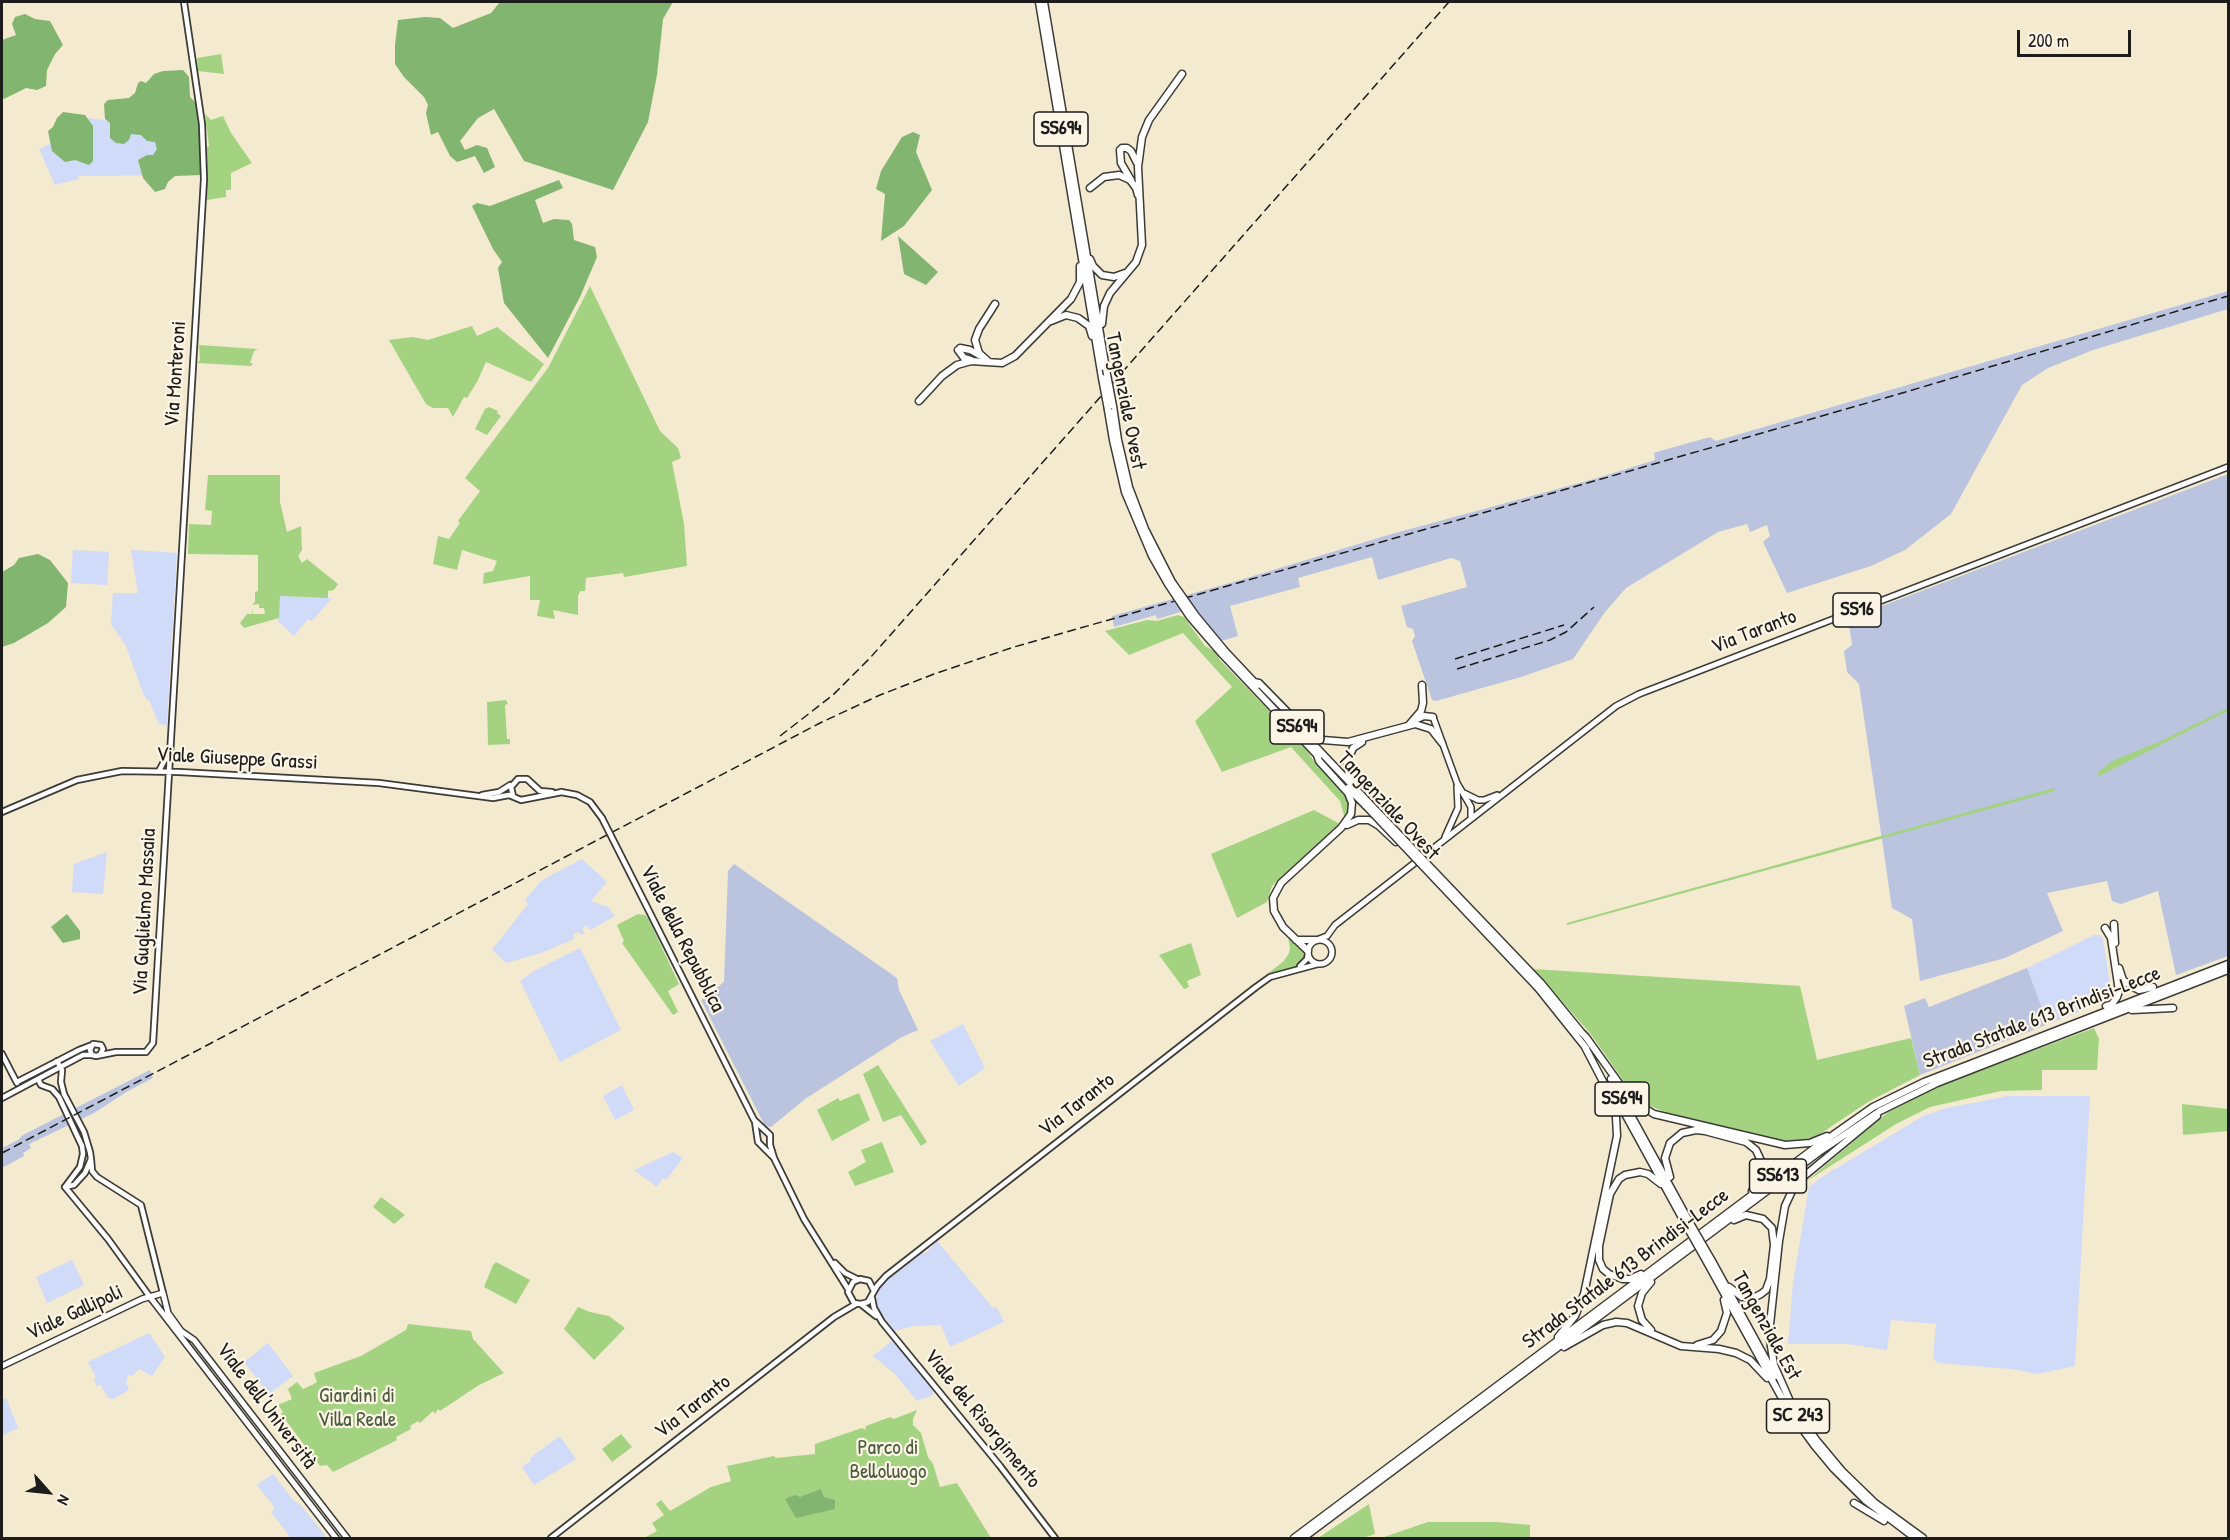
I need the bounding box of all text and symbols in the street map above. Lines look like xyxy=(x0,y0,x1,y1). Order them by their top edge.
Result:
scale bar xyxy=(2020,18,2134,56)
text: 200 m xyxy=(2028,28,2069,53)
road number: SS694 xyxy=(1034,112,1088,146)
street label: Via Monteroni xyxy=(160,320,192,428)
street label: Tangenziale Ovest xyxy=(1099,330,1151,472)
road number: SS16 xyxy=(1833,593,1881,627)
street label: Via Taranto xyxy=(1708,604,1800,660)
road number: SS694 xyxy=(1270,710,1324,744)
street label: Viale Giuseppe Grassi xyxy=(156,742,318,776)
street label: Tangenziale Ovest xyxy=(1331,747,1445,865)
street label: Via Guglielmo Massaia xyxy=(128,828,162,996)
street label: Viale della Repubblica xyxy=(634,861,730,1017)
street label: Strada Statale 613 Brindisi-Lecce xyxy=(1920,961,2164,1075)
street label: Via Taranto xyxy=(1034,1068,1120,1142)
road number: SS694 xyxy=(1595,1082,1649,1116)
road number: SS613 xyxy=(1750,1159,1806,1193)
street label: Strada Statale 613 Brindisi-Lecce xyxy=(1518,1183,1734,1355)
street label: Tangenziale Est xyxy=(1726,1267,1806,1385)
street label: Viale Gallipoli xyxy=(23,1280,127,1346)
street label: Viale dell'Università xyxy=(210,1338,322,1474)
street label: Viale del Risorgimento xyxy=(918,1345,1046,1493)
street label: Via Taranto xyxy=(650,1370,736,1444)
park label: Giardini di Villa Reale xyxy=(318,1383,396,1433)
road number: SC 243 xyxy=(1766,1399,1830,1433)
park label: Parco di Belloluogo xyxy=(850,1435,926,1485)
north arrow xyxy=(18,1462,78,1522)
text: N xyxy=(52,1491,76,1509)

